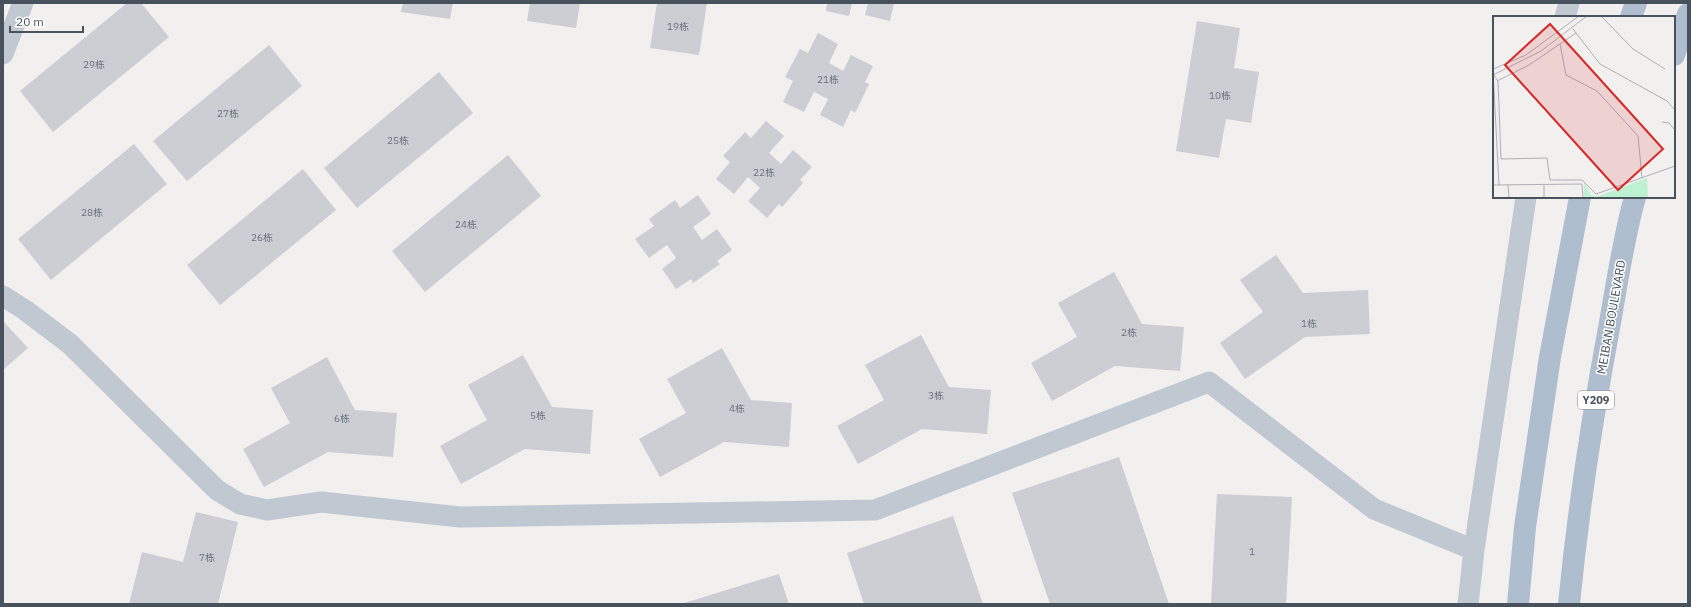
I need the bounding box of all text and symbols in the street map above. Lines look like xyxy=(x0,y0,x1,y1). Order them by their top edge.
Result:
scale bar xyxy=(10,8,83,34)
text: 20 m xyxy=(16,14,44,29)
inset map xyxy=(1493,16,1675,198)
house number: 19栋 xyxy=(667,20,689,33)
house number: 29栋 xyxy=(83,58,105,71)
house number: 21栋 xyxy=(817,73,839,86)
house number: 10栋 xyxy=(1209,89,1231,102)
house number: 27栋 xyxy=(217,107,239,120)
house number: 25栋 xyxy=(387,134,409,147)
house number: 22栋 xyxy=(753,166,775,179)
house number: 28栋 xyxy=(81,206,103,219)
house number: 24栋 xyxy=(455,218,477,231)
house number: 26栋 xyxy=(251,231,273,244)
street label: MEIBAN BOULEVARD xyxy=(1594,259,1628,375)
house number: 1栋 xyxy=(1301,317,1317,330)
house number: 2栋 xyxy=(1121,326,1137,339)
house number: 3栋 xyxy=(928,389,944,402)
road number: Y209 xyxy=(1578,391,1614,409)
house number: 4栋 xyxy=(729,402,745,415)
house number: 5栋 xyxy=(530,409,546,422)
house number: 6栋 xyxy=(334,412,350,425)
house number: 1 xyxy=(1249,545,1255,558)
house number: 7栋 xyxy=(199,551,215,564)

